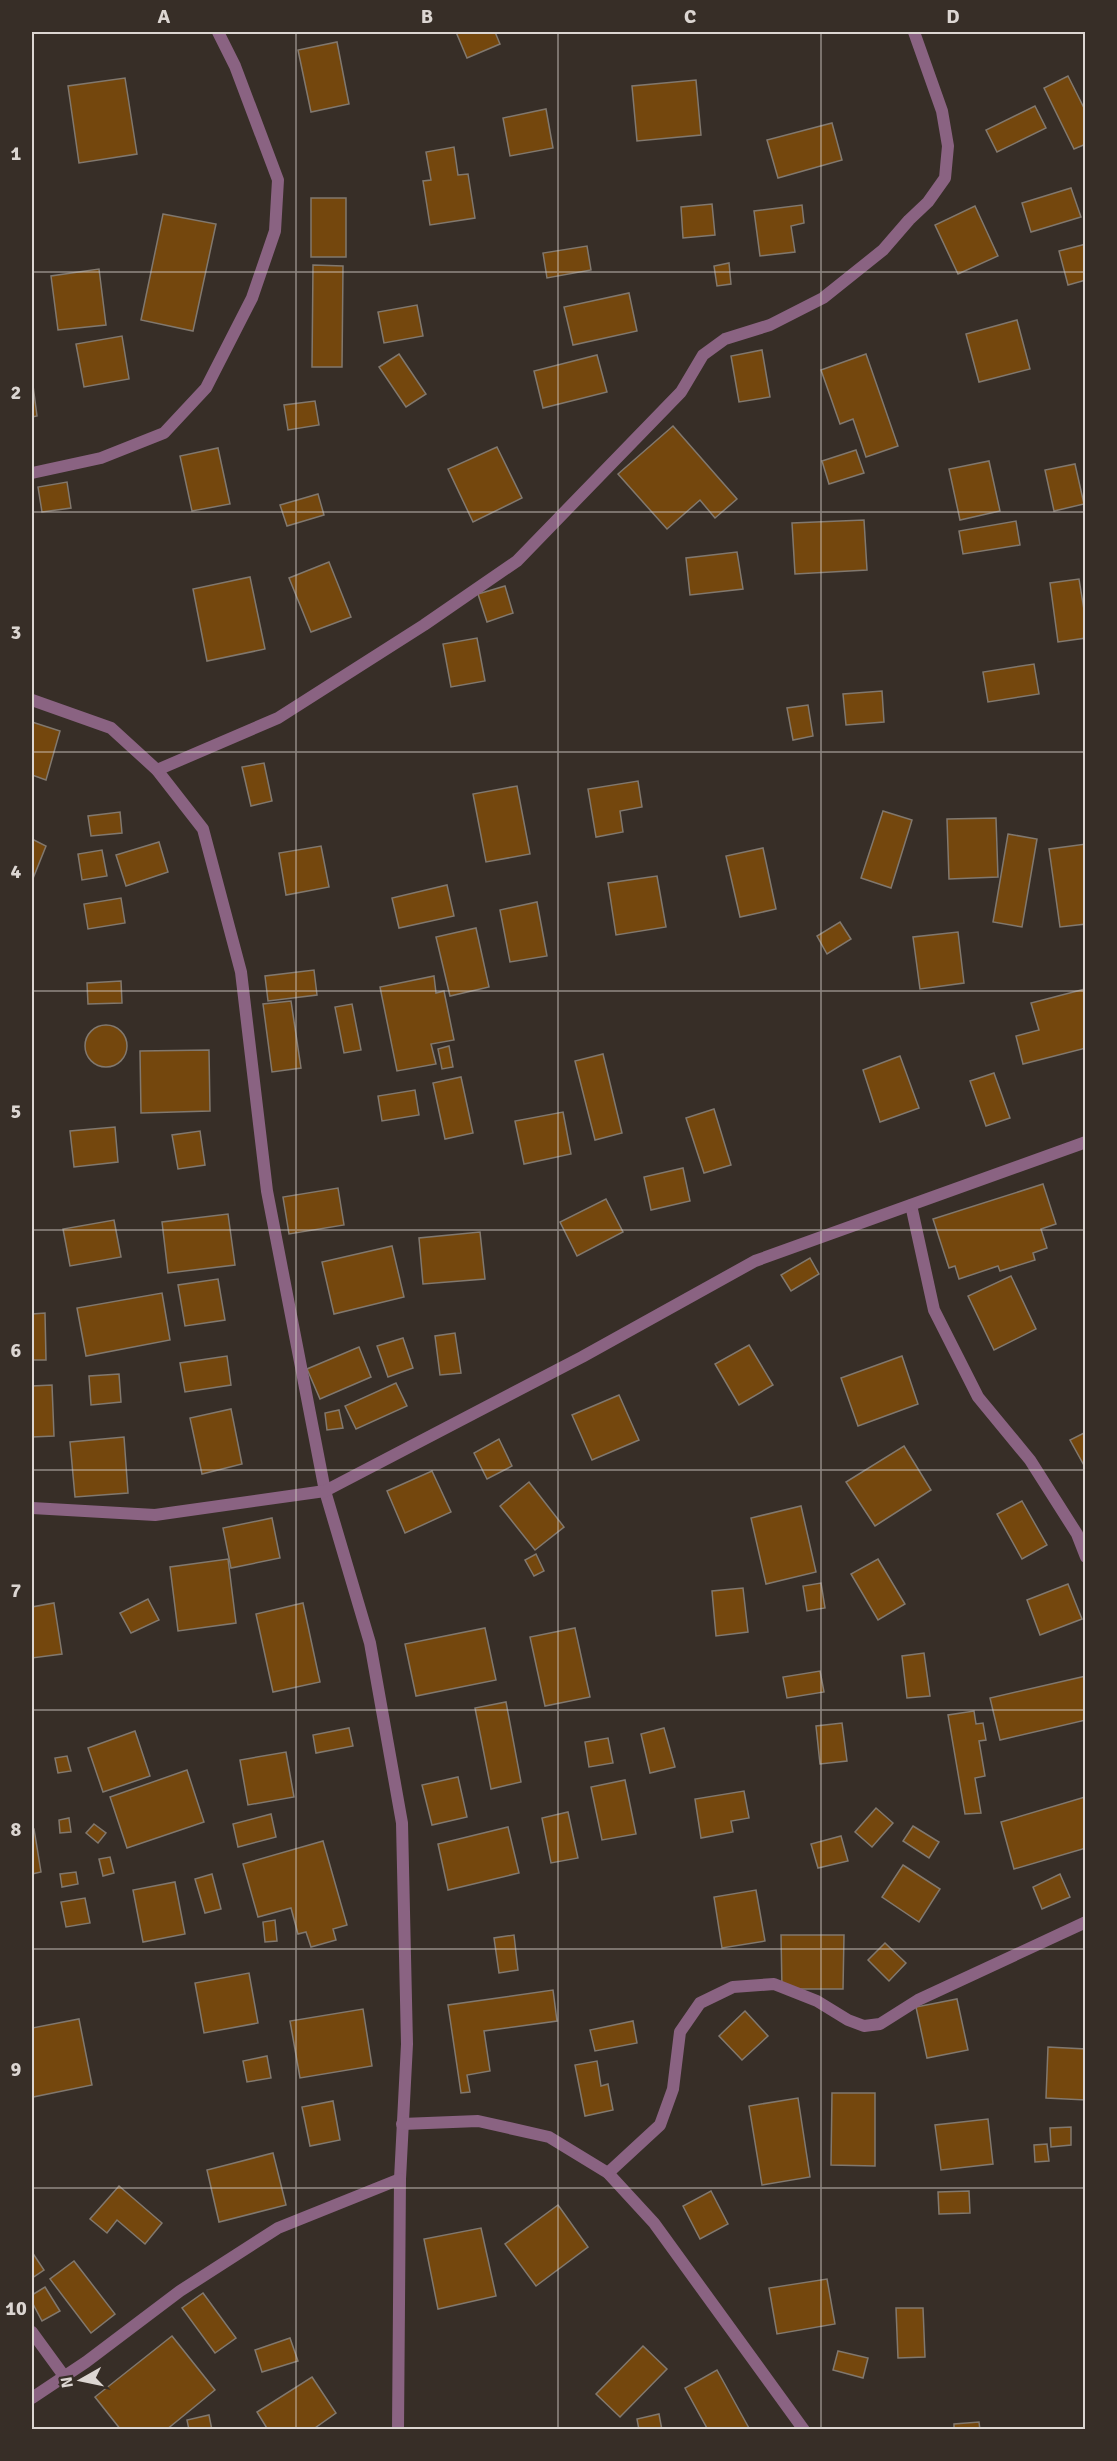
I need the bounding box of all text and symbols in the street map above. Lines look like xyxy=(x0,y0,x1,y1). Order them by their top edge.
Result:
text: A xyxy=(158,4,171,29)
text: B xyxy=(421,4,433,29)
text: C xyxy=(684,4,696,29)
text: D xyxy=(946,4,960,29)
text: 1 xyxy=(11,141,22,166)
text: 2 xyxy=(11,380,21,405)
text: 3 xyxy=(11,620,21,645)
text: 4 xyxy=(11,859,22,884)
text: 5 xyxy=(11,1099,21,1124)
text: 6 xyxy=(11,1338,22,1363)
text: 7 xyxy=(11,1578,22,1603)
text: 8 xyxy=(11,1817,22,1842)
text: 9 xyxy=(11,2057,22,2082)
text: 10 xyxy=(5,2296,27,2321)
north arrow xyxy=(51,2350,111,2410)
text: N xyxy=(56,2375,78,2389)

